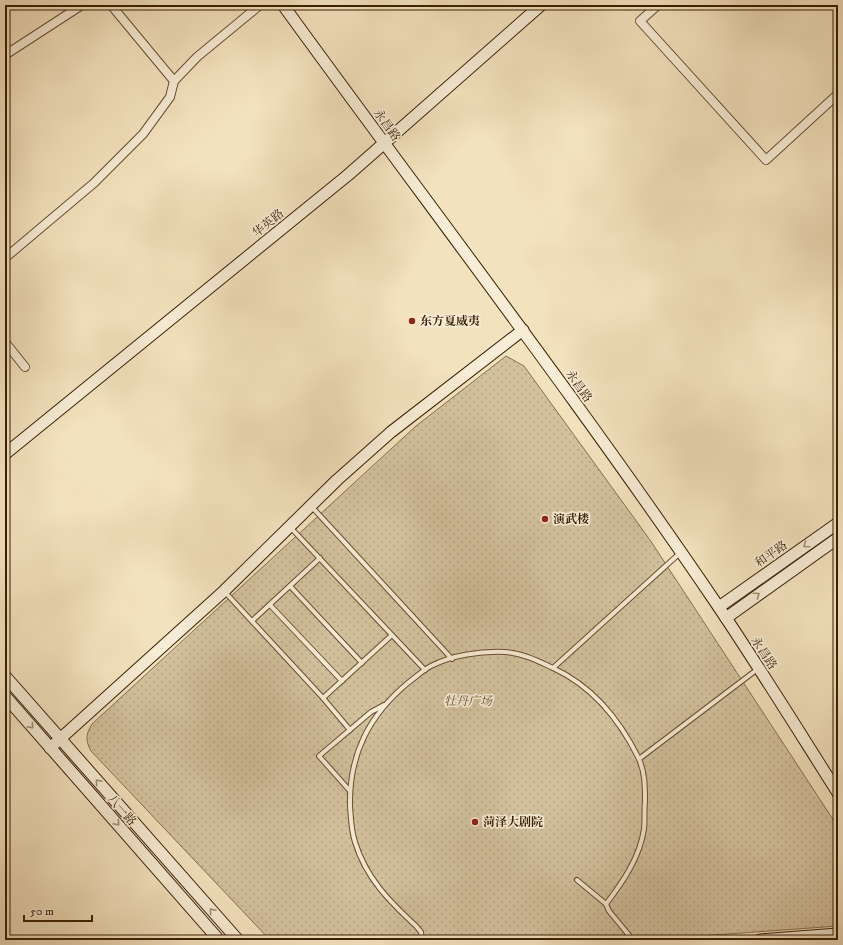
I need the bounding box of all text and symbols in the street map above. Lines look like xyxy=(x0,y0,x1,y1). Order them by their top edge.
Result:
street label: 永昌路 xyxy=(370,106,403,144)
street label: 华英路 xyxy=(250,206,287,241)
place label: 东方夏威夷 xyxy=(420,314,480,329)
marker: 东方夏威夷 xyxy=(407,316,417,326)
street label: 永昌路 xyxy=(562,367,595,405)
place label: 演武楼 xyxy=(553,512,589,527)
marker: 演武楼 xyxy=(540,514,550,524)
street label: 和平路 xyxy=(752,538,790,571)
one-way arrow xyxy=(803,540,810,548)
one-way arrow xyxy=(753,593,760,600)
street label: 永昌路 xyxy=(747,634,780,672)
park label: 牡丹广场 xyxy=(444,694,493,709)
one-way arrow xyxy=(26,721,33,728)
one-way arrow xyxy=(96,779,103,787)
street label: 八一路 xyxy=(104,792,139,829)
place label: 菏泽大剧院 xyxy=(483,815,543,830)
marker: 菏泽大剧院 xyxy=(470,817,480,827)
one-way arrow xyxy=(112,819,119,826)
scale bar xyxy=(24,897,92,923)
text: 50 m xyxy=(30,904,54,919)
one-way arrow xyxy=(210,908,217,916)

